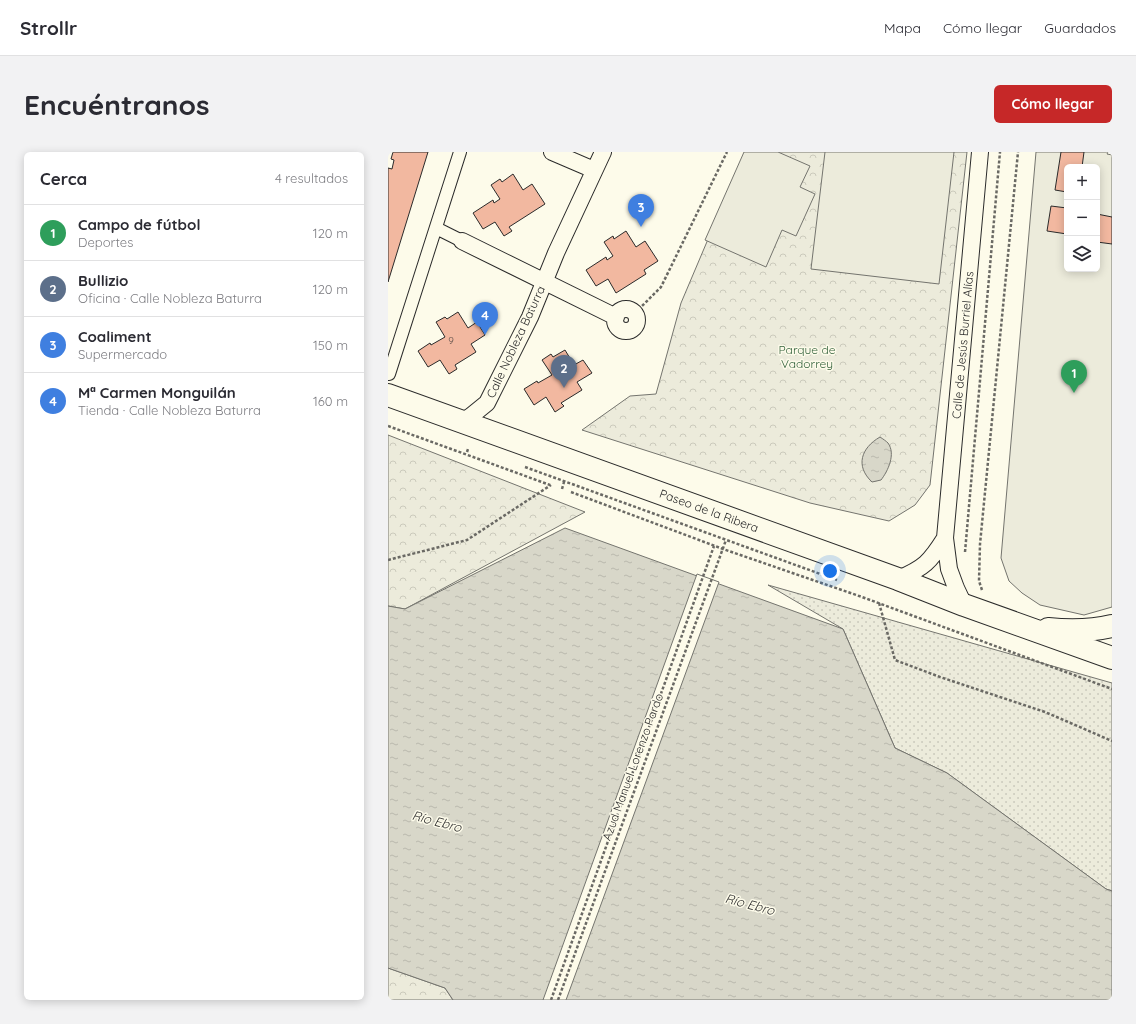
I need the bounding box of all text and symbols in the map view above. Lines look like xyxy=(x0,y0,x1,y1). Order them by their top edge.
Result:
text: Strollr xyxy=(20,16,77,40)
text: Mapa xyxy=(884,19,921,37)
text: Cómo llegar xyxy=(943,19,1022,37)
text: Guardados xyxy=(1044,19,1116,37)
button: Cómo llegar xyxy=(994,85,1112,123)
text: Encuéntranos xyxy=(24,87,209,122)
map controls xyxy=(1064,164,1100,272)
button: + xyxy=(1064,164,1100,200)
text: Cerca xyxy=(40,168,87,189)
text: 4 resultados xyxy=(275,170,348,186)
pin: 3 xyxy=(628,194,654,227)
button: − xyxy=(1064,200,1100,236)
text: Campo de fútbol xyxy=(78,215,200,234)
text: 1 xyxy=(50,225,56,241)
text: 120 m xyxy=(313,225,348,241)
text: Deportes xyxy=(78,234,133,250)
button: layers xyxy=(1064,236,1100,272)
street label: Calle de Jesús Burriel Alías xyxy=(949,270,976,419)
text: Bullizio xyxy=(78,271,128,290)
text: 2 xyxy=(49,281,57,297)
text: 120 m xyxy=(313,281,348,297)
street label: Calle Nobleza Baturra xyxy=(483,283,548,400)
text: Oficina · Calle Nobleza Baturra xyxy=(78,290,262,306)
pin: 4 xyxy=(472,302,498,335)
text: Coaliment xyxy=(78,327,152,346)
house number: 9 xyxy=(448,334,454,347)
text: 3 xyxy=(50,337,56,353)
text: 150 m xyxy=(313,337,348,353)
park label: Parque de Vadorrey xyxy=(779,342,836,371)
text: Supermercado xyxy=(78,346,167,362)
pin: 2 xyxy=(551,355,577,388)
pin: 1 xyxy=(1061,360,1087,393)
text: Mª Carmen Monguilán xyxy=(78,383,236,402)
text: 4 xyxy=(49,393,57,409)
text: 160 m xyxy=(313,393,348,409)
text: Tienda · Calle Nobleza Baturra xyxy=(78,402,261,418)
street label: Paseo de la Ribera xyxy=(658,486,761,535)
your location xyxy=(820,561,840,581)
street label: Azud Manuel Lorenzo Pardo xyxy=(599,691,666,843)
water label: Río Ebro xyxy=(410,807,465,836)
water label: Río Ebro xyxy=(723,890,778,919)

